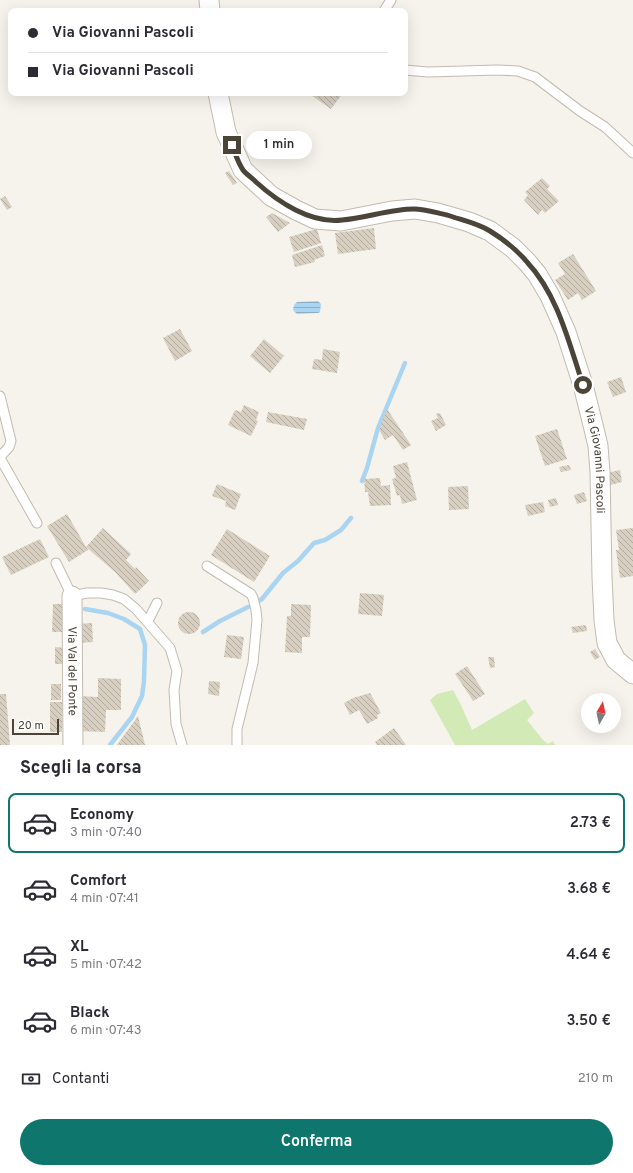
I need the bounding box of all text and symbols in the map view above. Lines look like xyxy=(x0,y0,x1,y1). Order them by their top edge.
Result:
text: Via Giovanni Pascoli xyxy=(52,24,194,43)
text: Via Giovanni Pascoli xyxy=(52,62,194,81)
callout: 1 min xyxy=(246,131,312,159)
route end xyxy=(223,136,241,154)
text: 1 min xyxy=(264,137,294,153)
route start xyxy=(574,376,592,394)
street label: Via Giovanni Pascoli xyxy=(580,405,608,514)
street label: Via Val del Ponte xyxy=(63,626,80,716)
north arrow xyxy=(581,693,621,733)
map controls xyxy=(581,693,621,733)
scale bar xyxy=(12,717,59,736)
text: 20 m xyxy=(18,719,44,733)
text: Scegli la corsa xyxy=(20,757,142,780)
icon: car xyxy=(22,805,58,841)
text: Economy xyxy=(70,806,134,825)
text: 2.73 € xyxy=(570,814,611,833)
text: 3 min · 07:40 xyxy=(70,825,142,841)
icon: car xyxy=(22,871,58,907)
text: Comfort xyxy=(70,872,127,891)
text: 3.68 € xyxy=(567,880,611,899)
text: 4 min · 07:41 xyxy=(70,891,139,907)
icon: car xyxy=(22,937,58,973)
text: XL xyxy=(70,938,88,957)
text: 4.64 € xyxy=(566,946,611,965)
text: 5 min · 07:42 xyxy=(70,957,142,973)
icon: car xyxy=(22,1003,58,1039)
text: Black xyxy=(70,1004,110,1023)
text: 3.50 € xyxy=(567,1012,611,1031)
text: 6 min · 07:43 xyxy=(70,1023,142,1039)
icon: cash xyxy=(20,1068,42,1090)
text: Contanti xyxy=(52,1070,109,1089)
text: 210 m xyxy=(578,1071,613,1087)
button: Conferma xyxy=(20,1119,613,1165)

